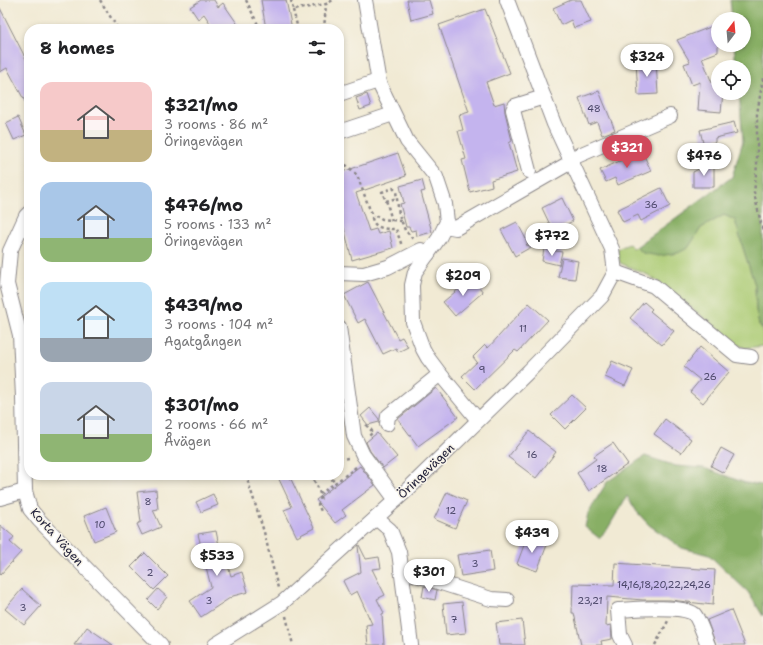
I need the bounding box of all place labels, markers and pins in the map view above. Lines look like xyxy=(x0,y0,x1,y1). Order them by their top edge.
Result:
pin: $324 xyxy=(623,44,671,78)
pin: $321 xyxy=(603,135,651,169)
pin: $476 xyxy=(680,143,728,177)
pin: $772 xyxy=(528,223,576,257)
pin: $209 xyxy=(439,263,487,297)
pin: $439 xyxy=(508,520,556,554)
pin: $533 xyxy=(193,543,241,577)
pin: $301 xyxy=(405,559,453,593)

